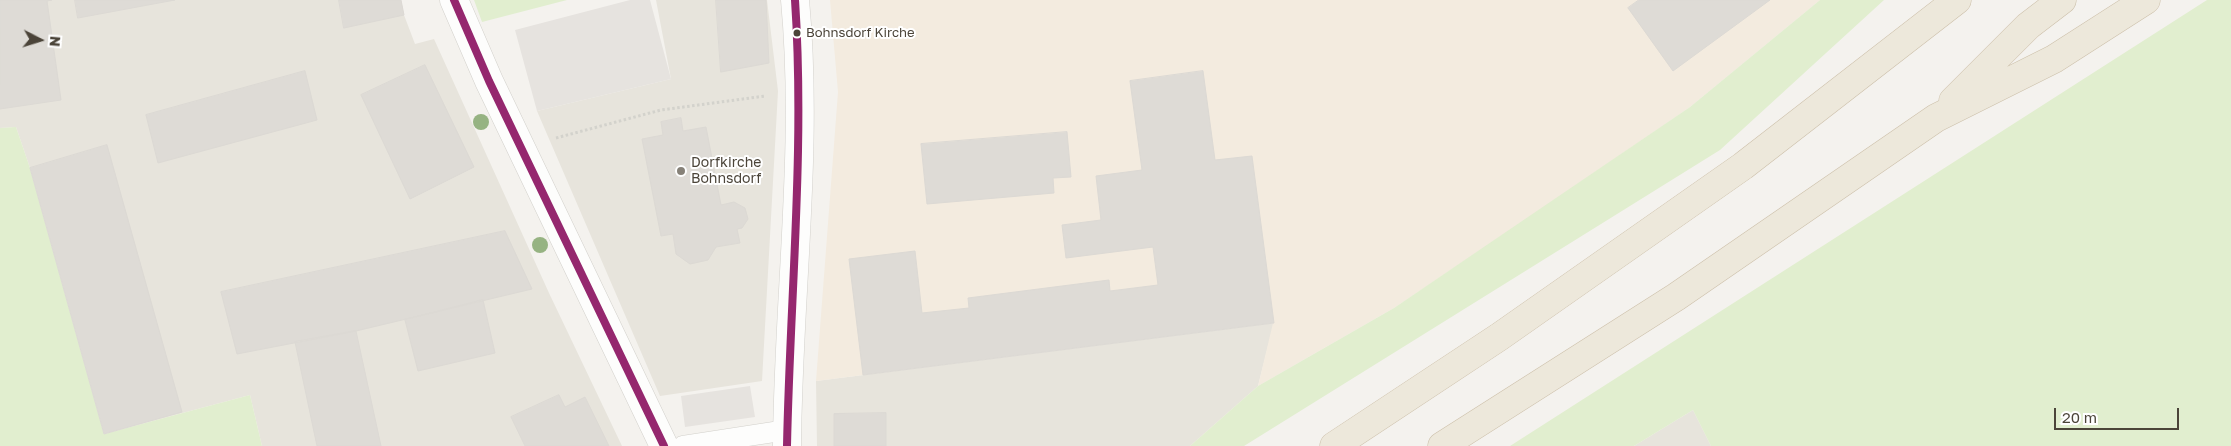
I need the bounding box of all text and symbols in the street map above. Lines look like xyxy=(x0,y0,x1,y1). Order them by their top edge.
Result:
north arrow xyxy=(15,15,65,65)
place label: Bohnsdorf Kirche xyxy=(806,25,915,41)
marker: Bohnsdorf Kirche xyxy=(792,28,802,38)
text: N xyxy=(47,35,64,47)
place label: Dorfkirche Bohnsdorf xyxy=(691,155,761,188)
marker: Dorfkirche Bohnsdorf xyxy=(675,165,687,177)
scale bar xyxy=(2056,398,2181,430)
text: 20 m xyxy=(2062,408,2097,426)

